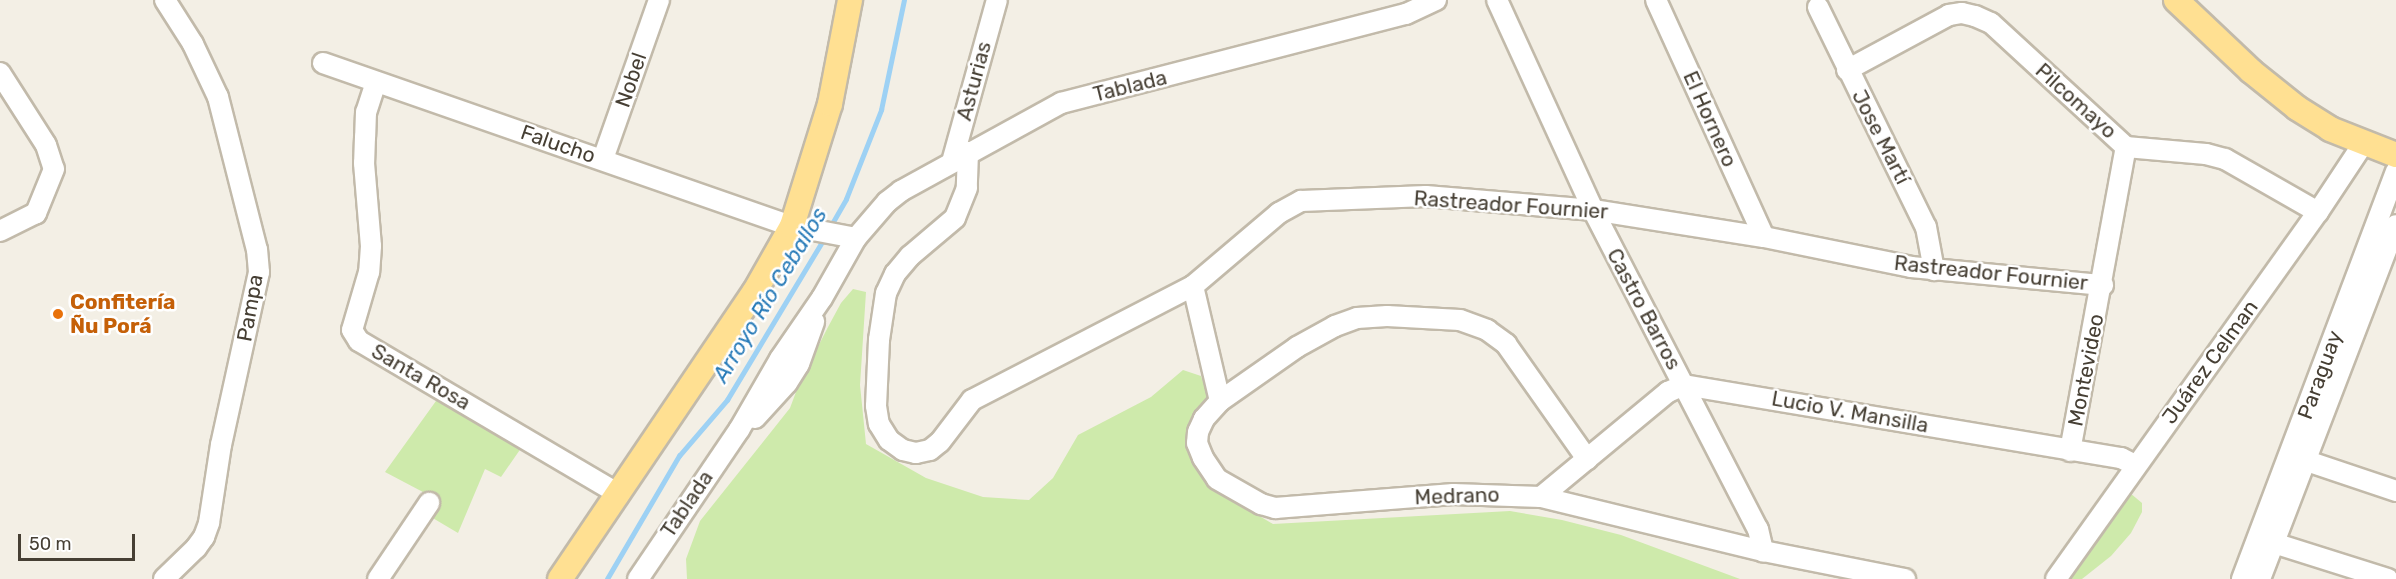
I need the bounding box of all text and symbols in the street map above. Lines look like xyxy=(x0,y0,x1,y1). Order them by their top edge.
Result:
street label: Asturias xyxy=(951,39,997,123)
street label: Nobel xyxy=(610,49,652,111)
street label: Pilcomayo xyxy=(2030,58,2122,144)
street label: Tablada xyxy=(1091,65,1169,107)
street label: El Hornero xyxy=(1678,67,1742,171)
street label: Jose Martí xyxy=(1847,86,1915,188)
street label: Falucho xyxy=(517,119,599,169)
street label: Rastreador Fournier xyxy=(1413,186,1609,224)
water label: Arroyo Río Ceballos xyxy=(708,203,832,387)
street label: Castro Barros xyxy=(1602,244,1686,374)
street label: Rastreador Fournier xyxy=(1893,250,2089,296)
street label: Pampa xyxy=(232,273,268,343)
place label: Confitería Ñu Porá xyxy=(70,289,175,339)
street label: Juárez Celman xyxy=(2157,295,2263,429)
marker: Confitería Ñu Porá xyxy=(51,307,65,321)
street label: Montevideo xyxy=(2063,312,2109,428)
street label: Paraguay xyxy=(2292,327,2348,423)
street label: Santa Rosa xyxy=(367,339,475,415)
street label: Lucio V. Mansilla xyxy=(1769,386,1931,438)
street label: Tablada xyxy=(656,466,718,542)
street label: Medrano xyxy=(1414,482,1500,510)
scale bar xyxy=(21,522,138,560)
text: 50 m xyxy=(29,533,72,555)

